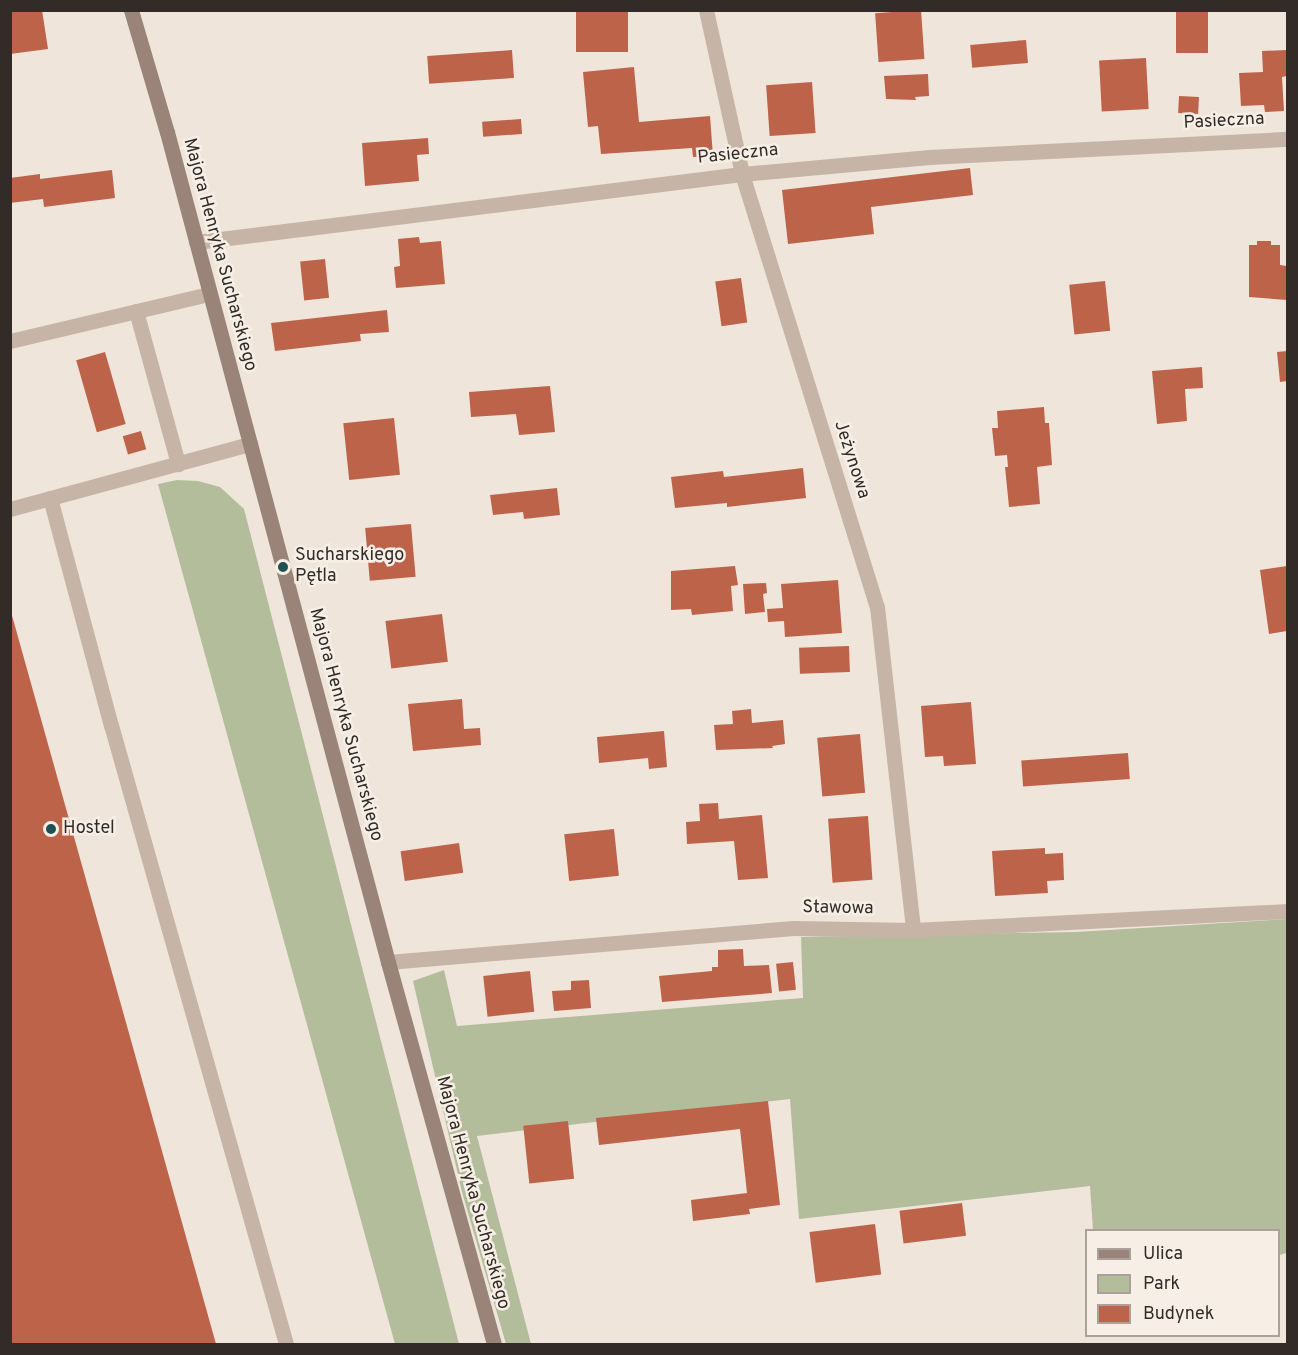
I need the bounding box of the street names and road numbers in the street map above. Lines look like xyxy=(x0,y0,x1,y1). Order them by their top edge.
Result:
street label: Pasieczna xyxy=(1183,109,1265,135)
street label: Majora Henryka Sucharskiego xyxy=(177,136,261,374)
street label: Pasieczna xyxy=(697,140,779,170)
street label: Jeżynowa xyxy=(828,418,874,502)
street label: Majora Henryka Sucharskiego xyxy=(303,606,387,844)
street label: Stawowa xyxy=(802,898,874,920)
street label: Majora Henryka Sucharskiego xyxy=(430,1074,514,1312)

